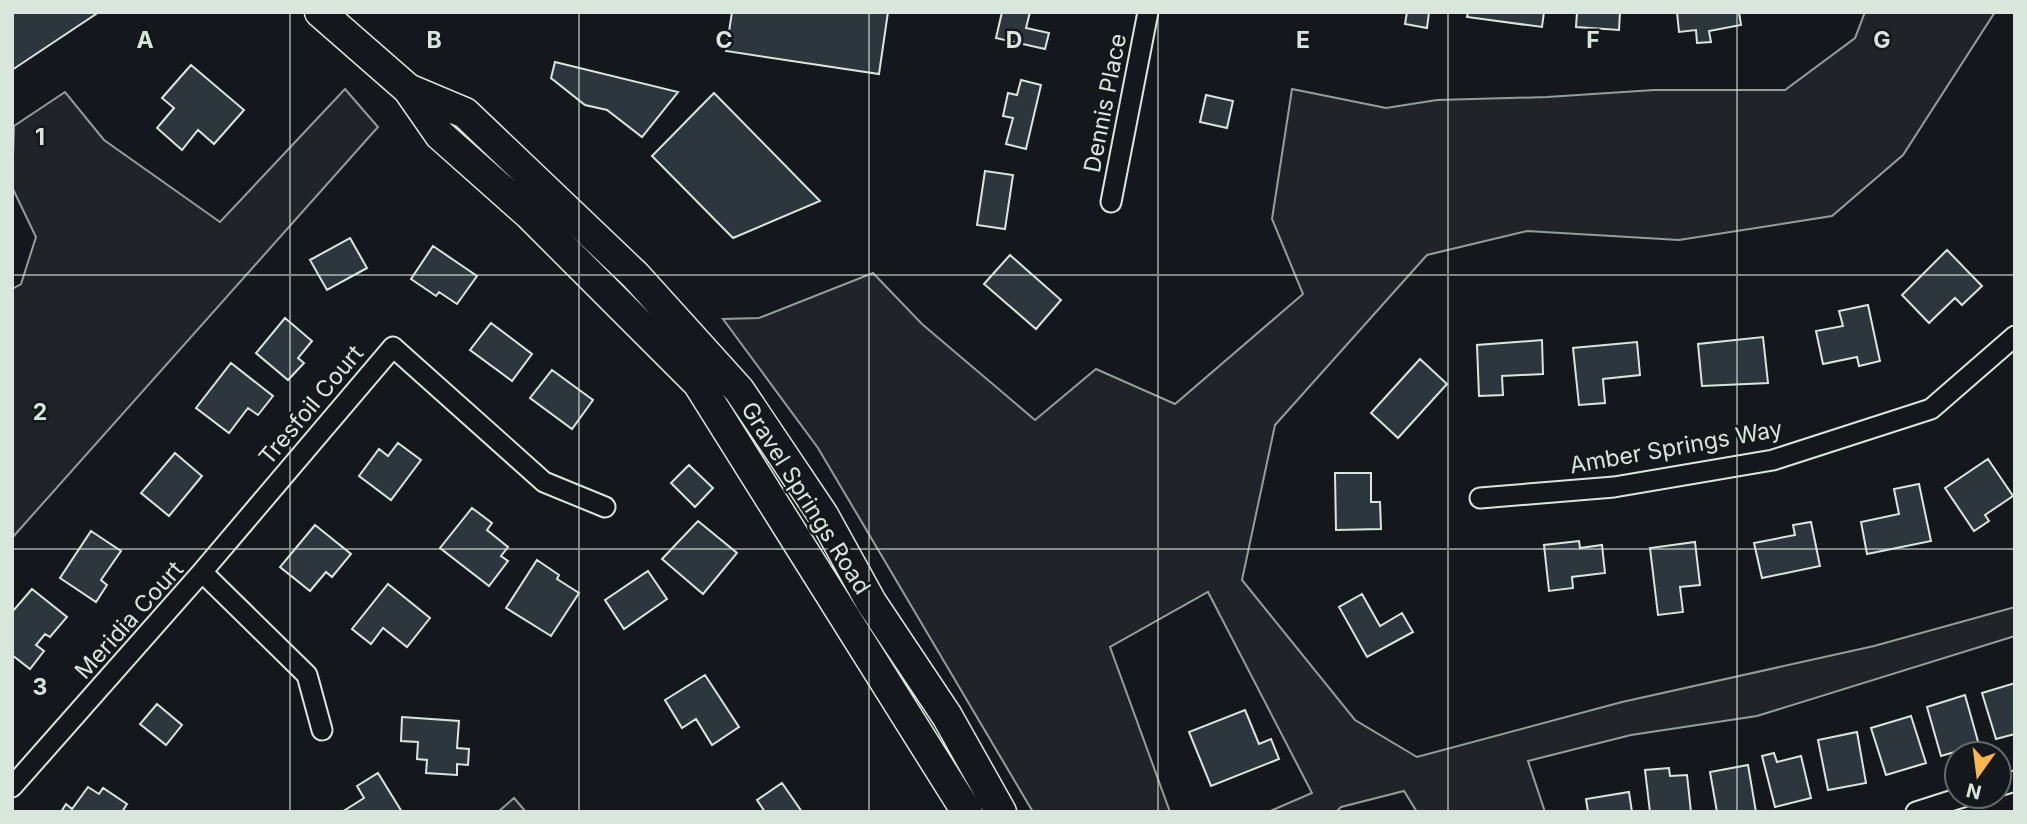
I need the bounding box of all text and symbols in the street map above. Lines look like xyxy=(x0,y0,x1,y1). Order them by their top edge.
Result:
text: A xyxy=(136,26,154,54)
text: B xyxy=(426,26,442,54)
text: C xyxy=(715,26,733,54)
text: D xyxy=(1006,26,1022,54)
text: E xyxy=(1296,26,1310,54)
text: F xyxy=(1586,26,1600,54)
text: G xyxy=(1873,26,1891,54)
street label: Dennis Place xyxy=(1078,31,1132,175)
text: 1 xyxy=(35,123,45,151)
street label: Tresfoil Court xyxy=(253,339,369,470)
street label: Gravel Springs Road xyxy=(735,397,877,599)
text: 2 xyxy=(33,398,47,426)
street label: Amber Springs Way xyxy=(1568,415,1785,479)
street label: Meridia Court xyxy=(69,555,189,685)
text: 3 xyxy=(33,673,47,701)
north arrow xyxy=(1943,740,2013,810)
text: N xyxy=(1964,778,1984,804)

